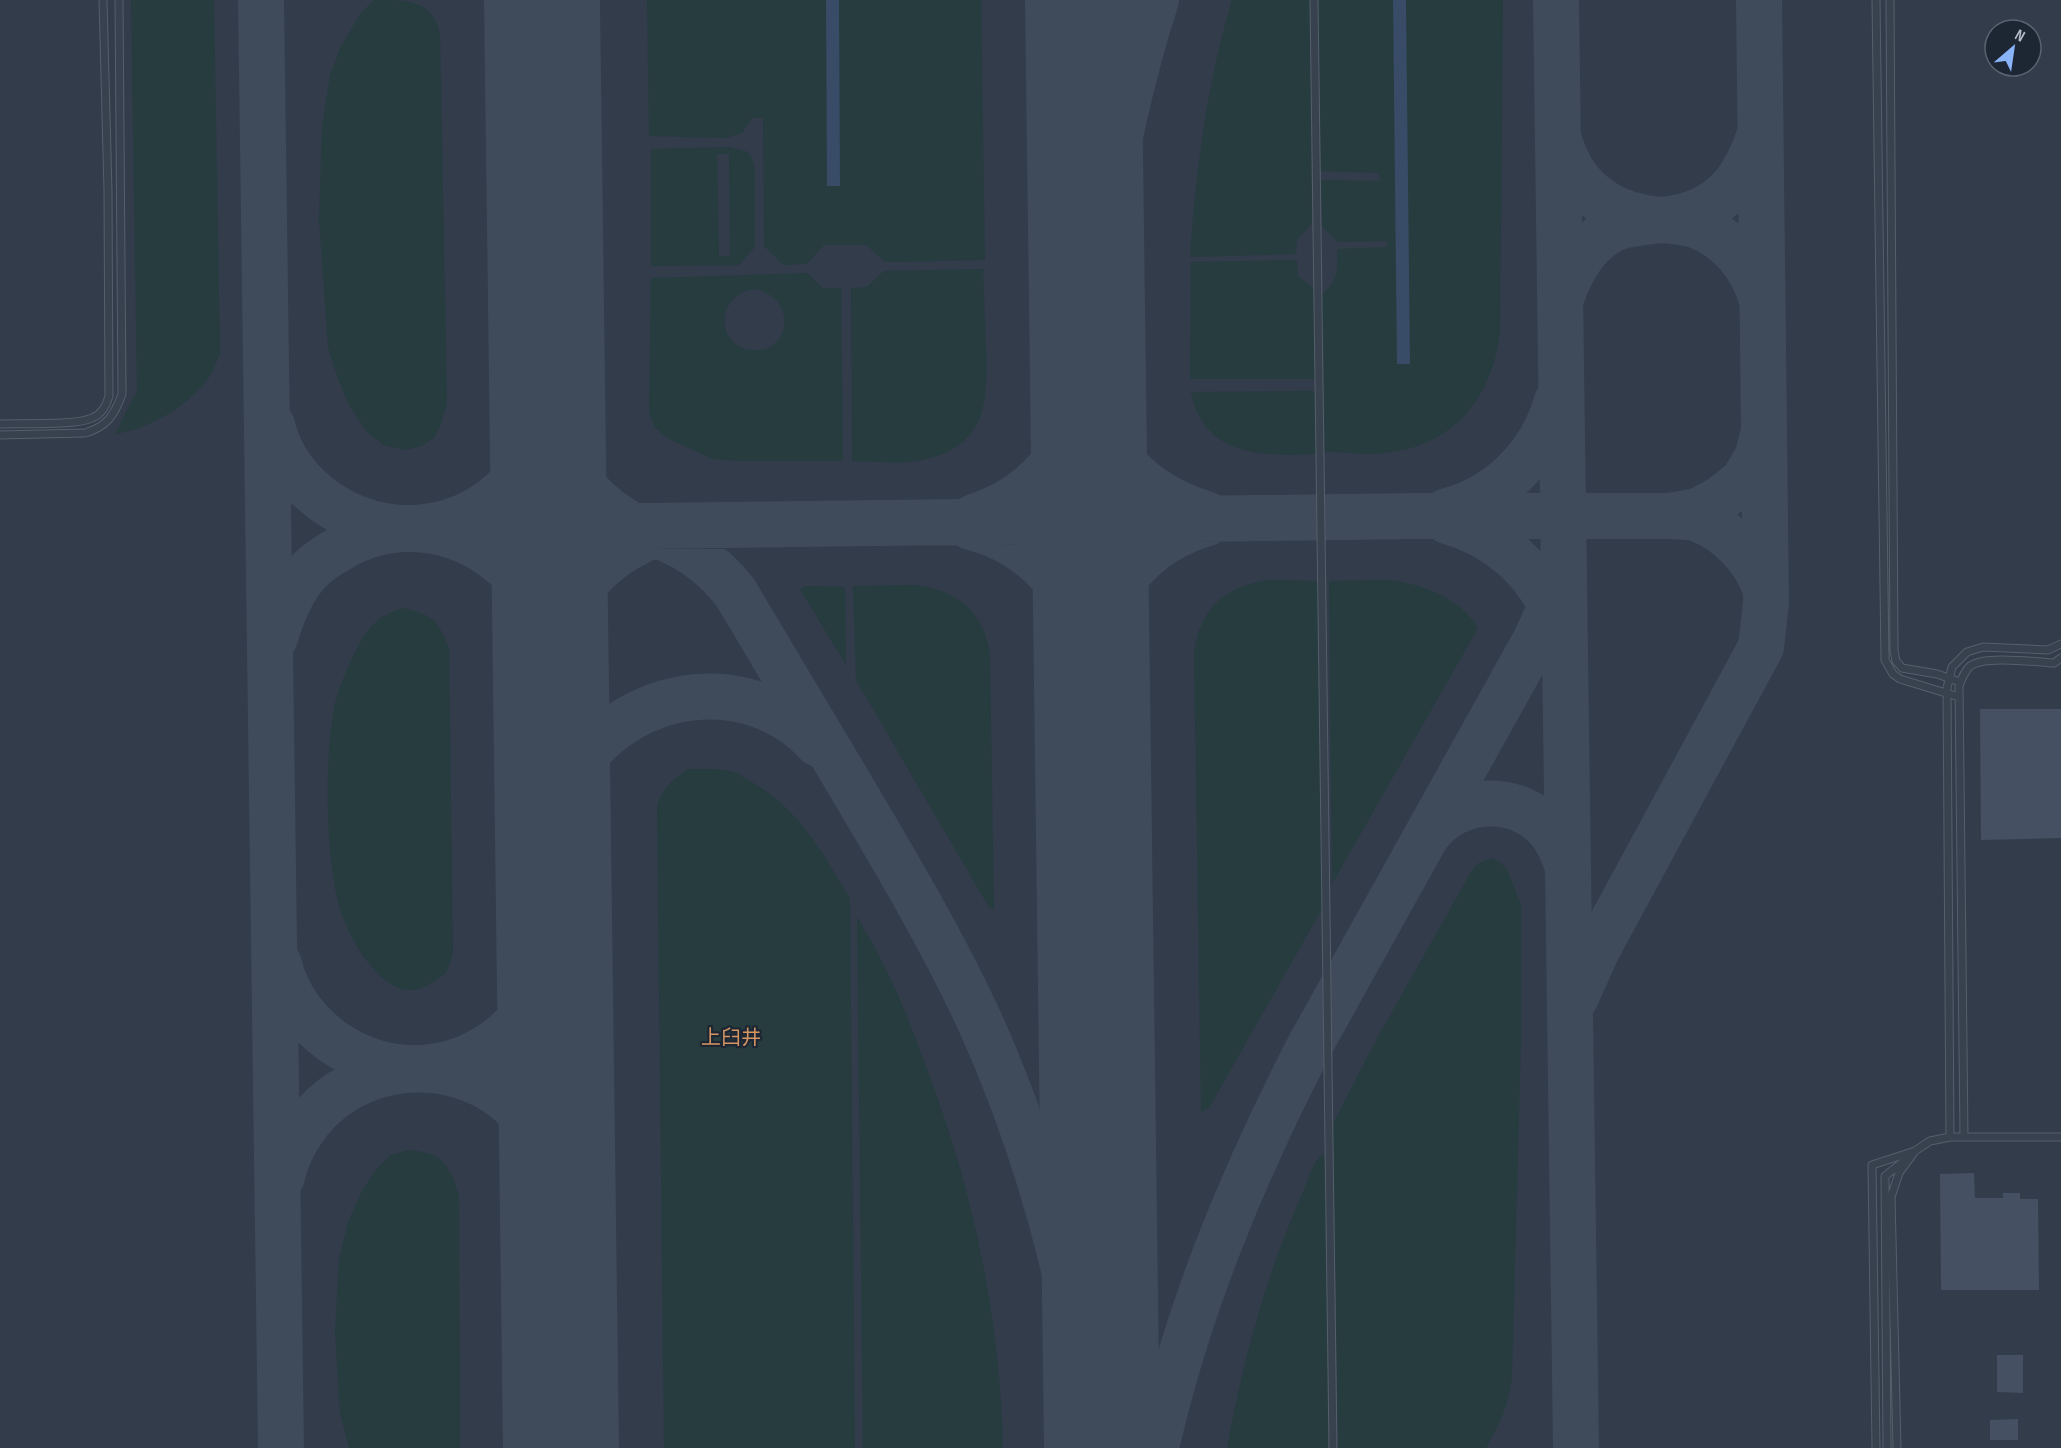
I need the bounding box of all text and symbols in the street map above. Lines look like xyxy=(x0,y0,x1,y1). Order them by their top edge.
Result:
north arrow xyxy=(1983,18,2043,78)
text: N xyxy=(2011,26,2028,47)
district label: 上臼井 xyxy=(701,1026,761,1050)

